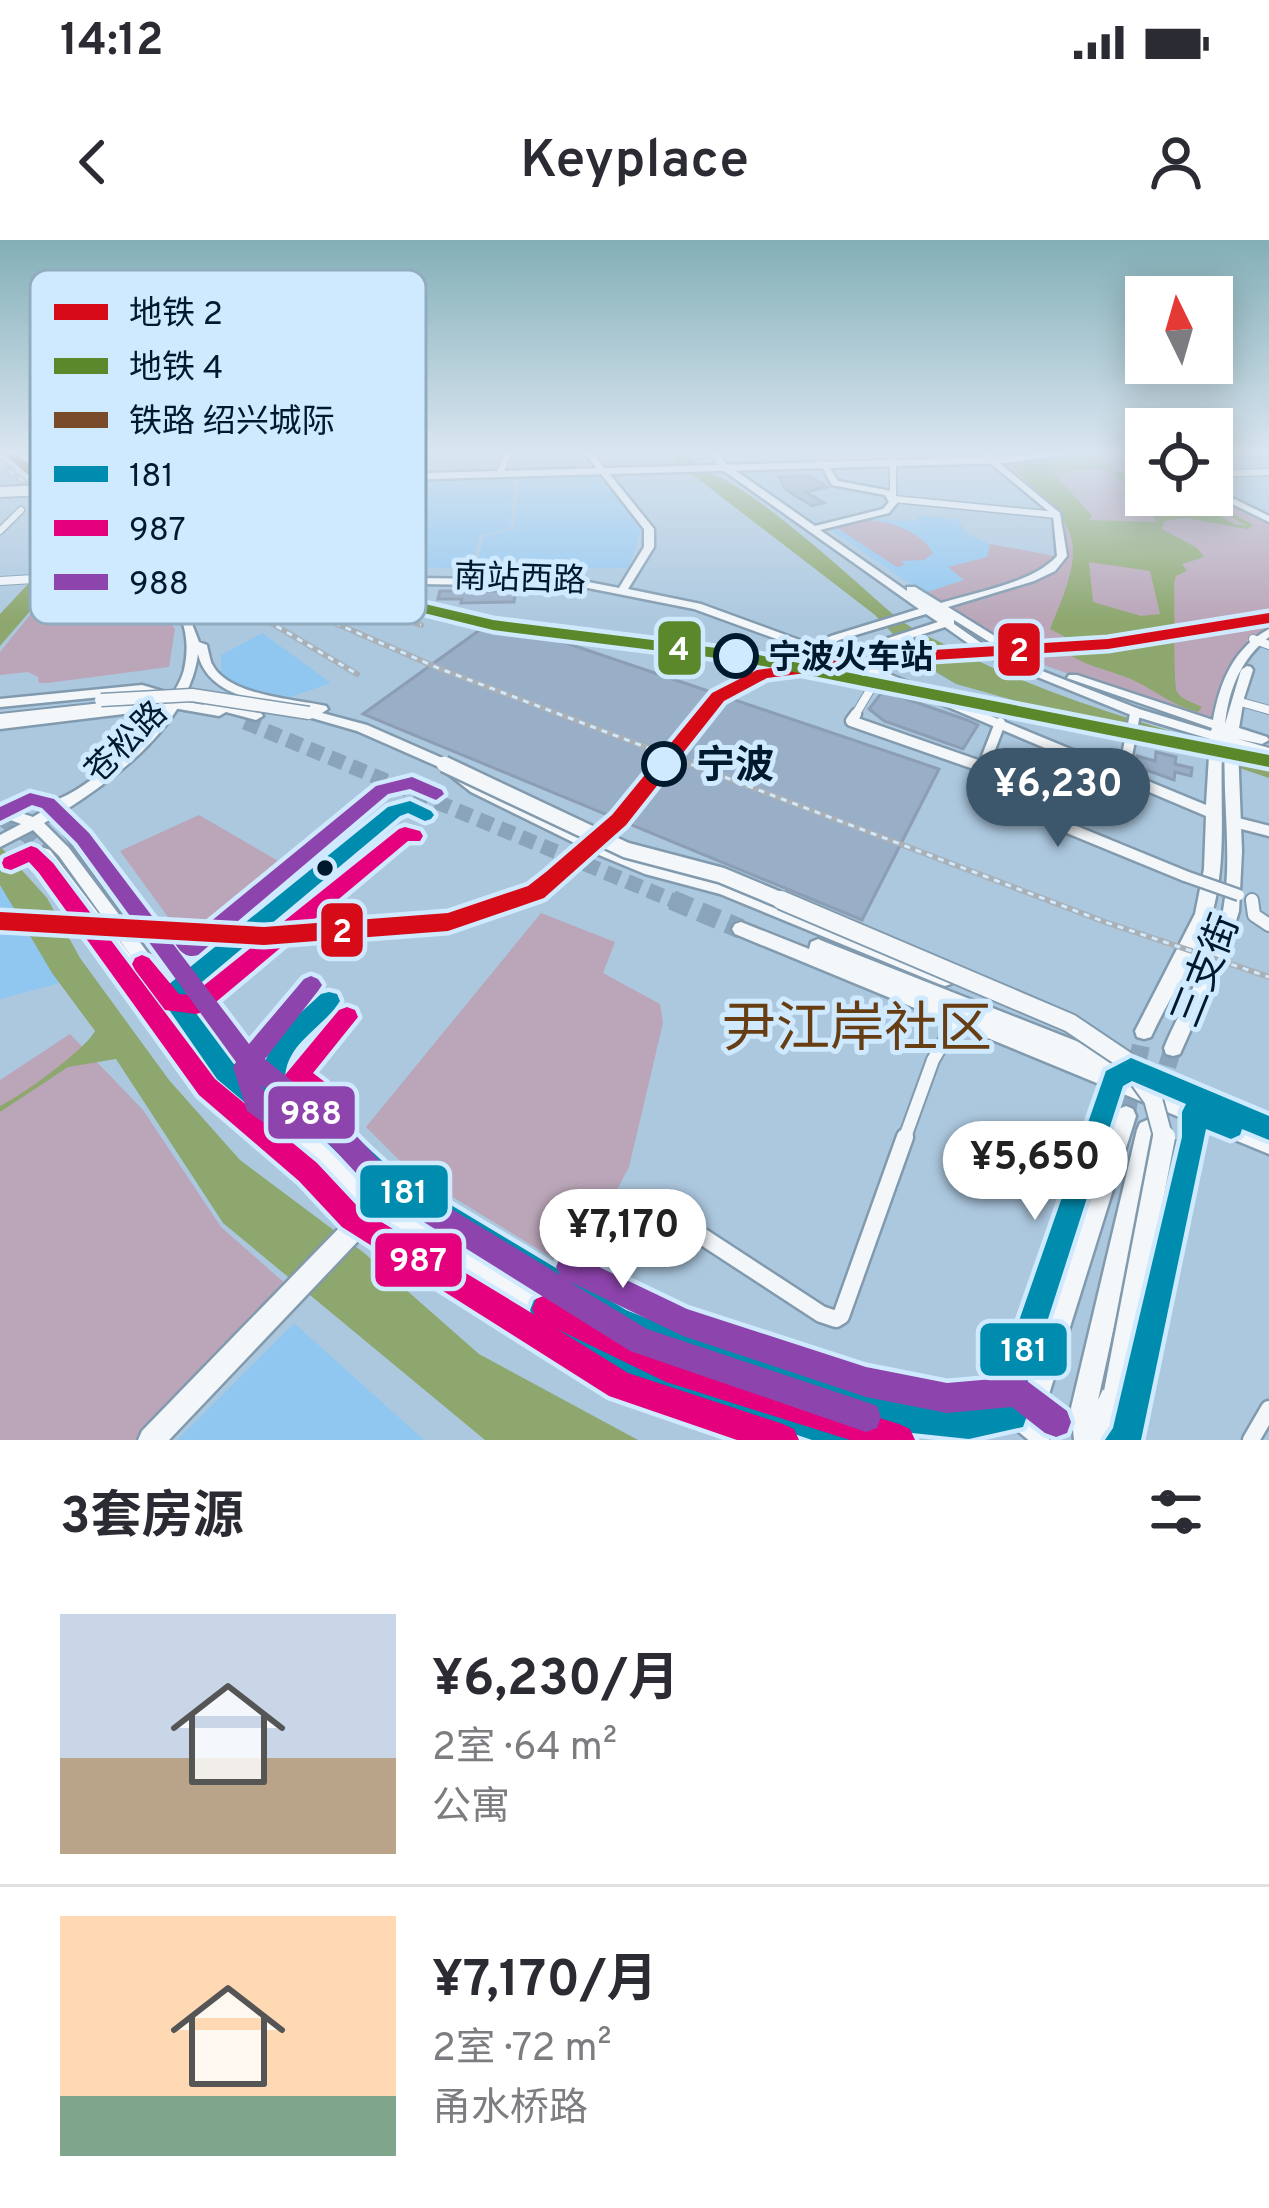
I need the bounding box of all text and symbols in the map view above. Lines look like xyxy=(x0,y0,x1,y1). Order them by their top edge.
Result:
text: 14:12 xyxy=(60,14,163,71)
text: Keyplace xyxy=(520,128,749,197)
icon: back xyxy=(60,129,126,195)
icon: person xyxy=(1143,129,1209,195)
legend xyxy=(30,270,426,624)
north arrow xyxy=(1125,276,1233,384)
map controls xyxy=(1125,276,1233,516)
text: 地铁 2 xyxy=(129,295,223,337)
text: 地铁 4 xyxy=(129,349,223,391)
text: 铁路 绍兴城际 xyxy=(129,403,335,445)
button: locate xyxy=(1125,408,1233,516)
text: 181 xyxy=(129,457,174,499)
text: 987 xyxy=(129,511,186,553)
street label: 南站西路 xyxy=(453,558,587,604)
text: 988 xyxy=(129,565,189,607)
line badge: 4 xyxy=(656,619,703,677)
line badge: 2 xyxy=(996,621,1042,678)
text: 4 xyxy=(668,631,690,673)
text: 2 xyxy=(1009,632,1029,674)
marker: 宁波火车站 xyxy=(715,635,757,677)
place label: 宁波火车站 xyxy=(768,639,933,681)
street label: 苍松路 xyxy=(78,694,178,794)
marker: 宁波 xyxy=(643,743,685,785)
place label: 宁波 xyxy=(696,744,774,793)
pin: ¥6,230 xyxy=(960,748,1156,850)
text: ¥6,230 xyxy=(993,762,1123,811)
unlabelled marker xyxy=(314,857,336,879)
line badge: 2 xyxy=(319,901,365,959)
street label: 三支街 xyxy=(1164,908,1253,1035)
text: 2 xyxy=(332,913,352,955)
district label: 尹江岸社区 xyxy=(722,998,992,1067)
line badge: 988 xyxy=(266,1084,357,1141)
text: 988 xyxy=(280,1095,342,1137)
pin: ¥5,650 xyxy=(937,1121,1133,1223)
text: ¥5,650 xyxy=(970,1135,1100,1184)
line badge: 181 xyxy=(358,1163,450,1220)
text: 181 xyxy=(380,1174,428,1216)
pin: ¥7,170 xyxy=(525,1189,721,1291)
text: ¥7,170 xyxy=(566,1203,680,1252)
line badge: 987 xyxy=(373,1231,464,1289)
text: 987 xyxy=(389,1242,447,1284)
line badge: 181 xyxy=(978,1321,1069,1378)
text: 181 xyxy=(1000,1332,1048,1374)
icon: filters xyxy=(1143,1479,1209,1545)
text: 3套房源 xyxy=(60,1487,244,1552)
text: ¥6,230/月 xyxy=(432,1649,679,1714)
icon: home xyxy=(156,1662,300,1806)
text: 2室 · 64 m² xyxy=(432,1725,617,1774)
text: 公寓 xyxy=(432,1785,510,1834)
text: ¥7,170/月 xyxy=(432,1950,658,2015)
icon: home xyxy=(156,1964,300,2108)
text: 2室 · 72 m² xyxy=(432,2026,612,2075)
text: 甬水桥路 xyxy=(432,2086,588,2135)

